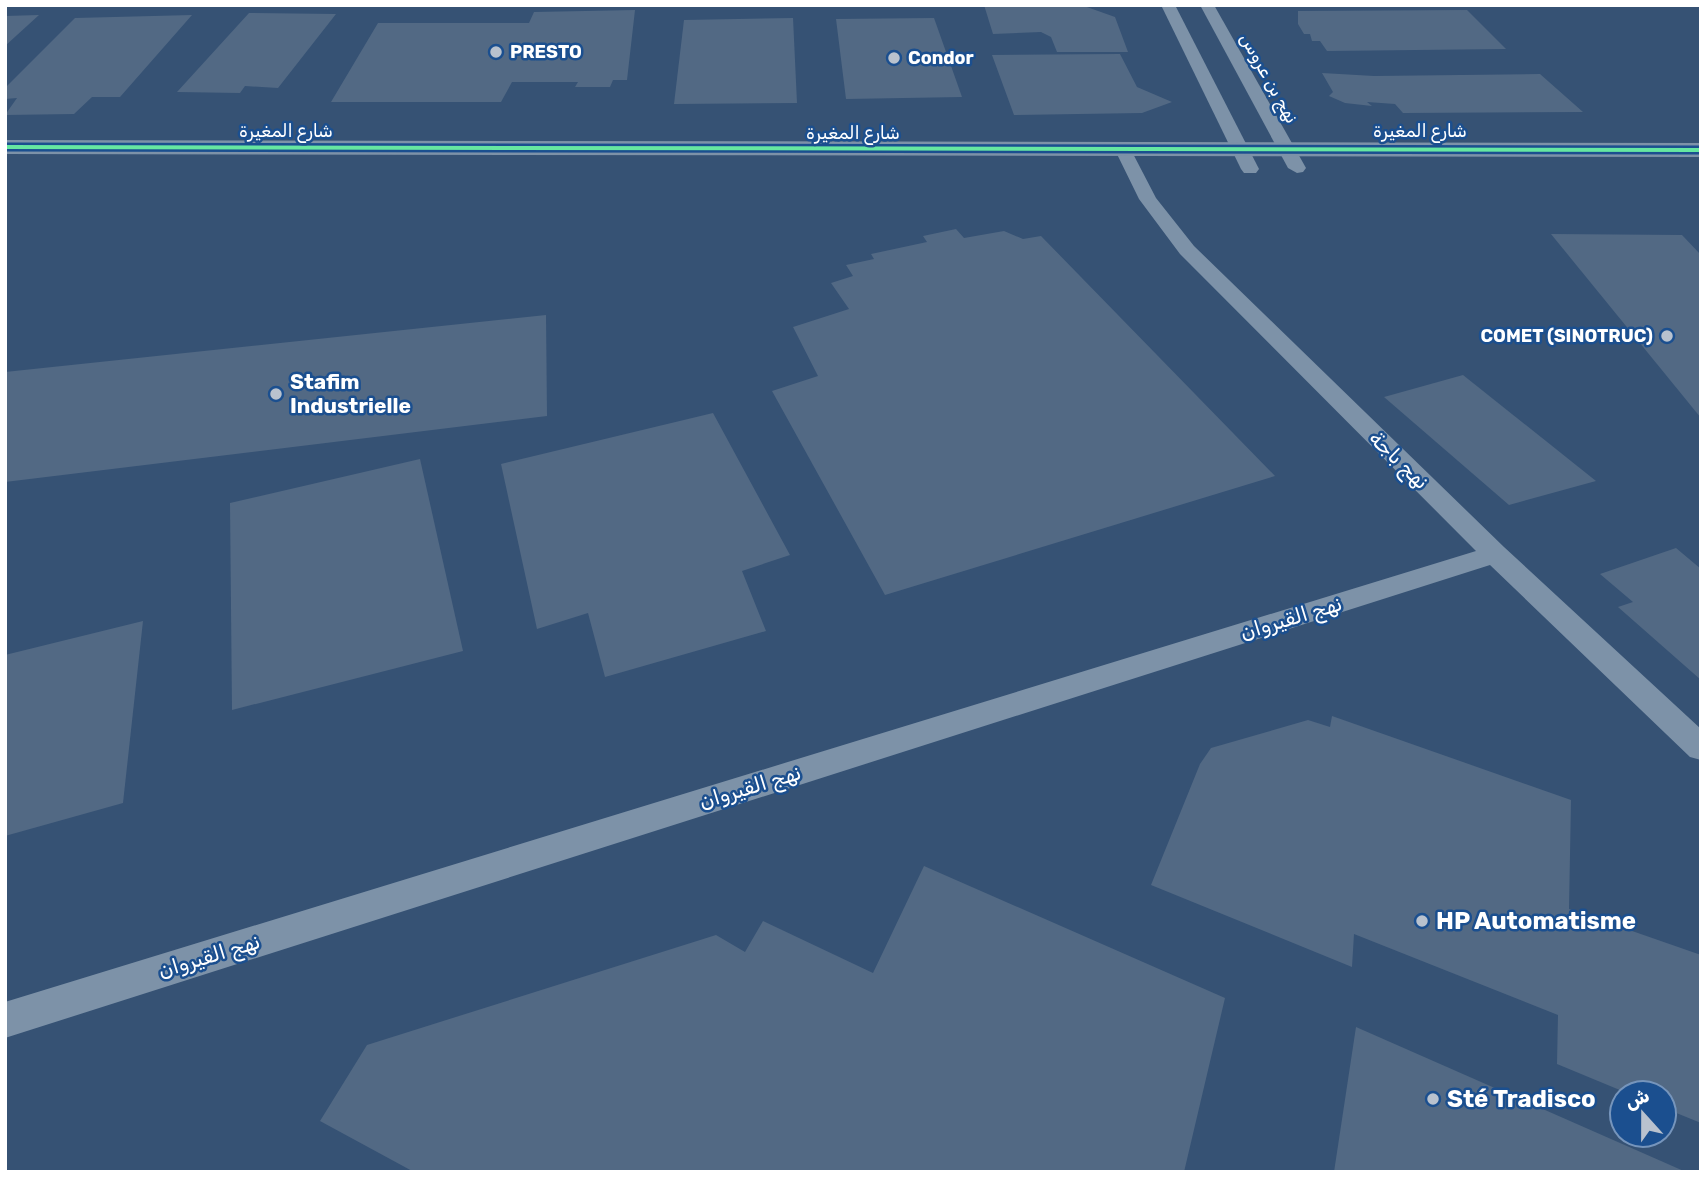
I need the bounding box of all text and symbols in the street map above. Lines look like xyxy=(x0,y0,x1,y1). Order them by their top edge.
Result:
street label: نهج بن عروس xyxy=(1234,29,1303,128)
place label: PRESTO xyxy=(510,41,582,63)
marker: PRESTO xyxy=(488,44,504,60)
place label: Condor xyxy=(908,47,974,69)
marker: Condor xyxy=(886,50,902,66)
street label: شارع المغيرة xyxy=(239,120,333,143)
street label: شارع المغيرة xyxy=(1373,120,1467,143)
street label: شارع المغيرة xyxy=(806,122,900,145)
place label: COMET (SINOTRUC) xyxy=(1480,325,1653,347)
marker: COMET (SINOTRUC) xyxy=(1659,328,1675,344)
place label: Stafim Industrielle xyxy=(290,369,411,418)
marker: Stafim Industrielle xyxy=(268,386,284,402)
street label: نهج باجة xyxy=(1363,425,1434,496)
street label: نهج القيروان xyxy=(1237,590,1345,647)
street label: نهج القيروان xyxy=(696,759,804,816)
place label: HP Automatisme xyxy=(1436,907,1636,935)
marker: HP Automatisme xyxy=(1414,913,1430,929)
street label: نهج القيروان xyxy=(155,928,263,985)
north arrow xyxy=(1608,1079,1678,1149)
text: ش xyxy=(1622,1084,1652,1114)
place label: Sté Tradisco xyxy=(1447,1085,1596,1113)
marker: Sté Tradisco xyxy=(1425,1091,1441,1107)

